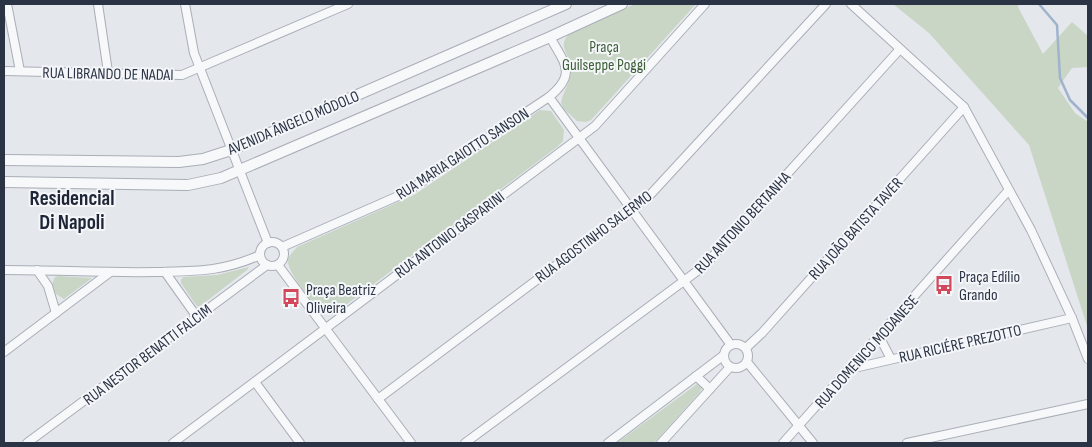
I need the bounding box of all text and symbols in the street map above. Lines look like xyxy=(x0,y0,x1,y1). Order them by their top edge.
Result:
park label: Praça Guilseppe Poggi xyxy=(562,38,646,75)
street label: RUA LIBRANDO DE NADAI xyxy=(42,64,174,85)
street label: AVENIDA ÂNGELO MÓDOLO xyxy=(224,87,362,160)
street label: RUA MARIA GAIOTTO SANSON xyxy=(393,104,533,204)
street label: RUA ANTONIO BERTANHA xyxy=(691,168,795,278)
street label: RUA JOÃO BATISTA TAVER xyxy=(805,174,907,284)
district label: Residencial Di Napoli xyxy=(30,186,114,235)
street label: RUA AGOSTINHO SALERMO xyxy=(532,187,656,287)
street label: RUA ANTONIO GASPARINI xyxy=(391,188,508,283)
place label: Praça Edílio Grando xyxy=(959,268,1020,305)
bus stop icon: Praça Edílio Grando xyxy=(933,274,955,296)
place label: Praça Beatriz Oliveira xyxy=(306,281,376,318)
bus stop icon: Praça Beatriz Oliveira xyxy=(280,287,302,309)
street label: RUA DOMENICO MODANESE xyxy=(811,291,923,413)
street label: RUA NESTOR BENATTI FALCIM xyxy=(80,301,216,410)
street label: RUA RICIÉRE PREZOTTO xyxy=(897,321,1023,368)

